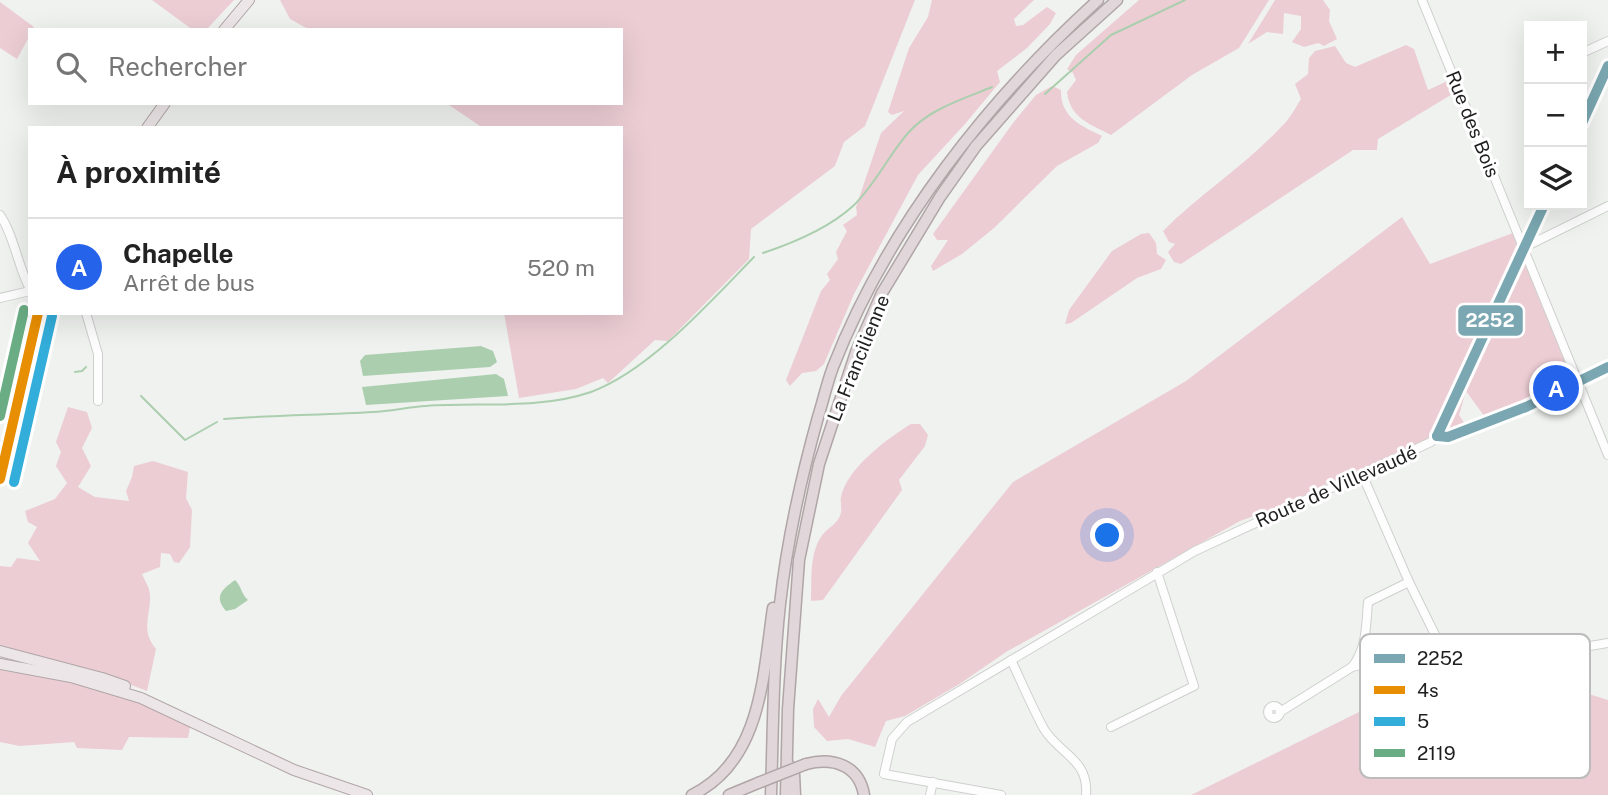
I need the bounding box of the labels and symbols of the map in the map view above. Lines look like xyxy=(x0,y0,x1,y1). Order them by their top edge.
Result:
street label: Rue des Bois xyxy=(1442,68,1504,180)
street label: La Francilienne xyxy=(823,292,893,424)
line badge: 2252 xyxy=(1457,304,1524,337)
text: 2252 xyxy=(1465,309,1515,331)
pin: A xyxy=(1533,362,1579,414)
street label: Route de Villevaudé xyxy=(1252,440,1420,532)
your location xyxy=(1090,518,1124,552)
legend xyxy=(1360,634,1590,778)
text: 2252 xyxy=(1417,647,1463,669)
text: 4s xyxy=(1417,679,1439,701)
text: 5 xyxy=(1417,710,1429,732)
text: 2119 xyxy=(1417,742,1456,764)

